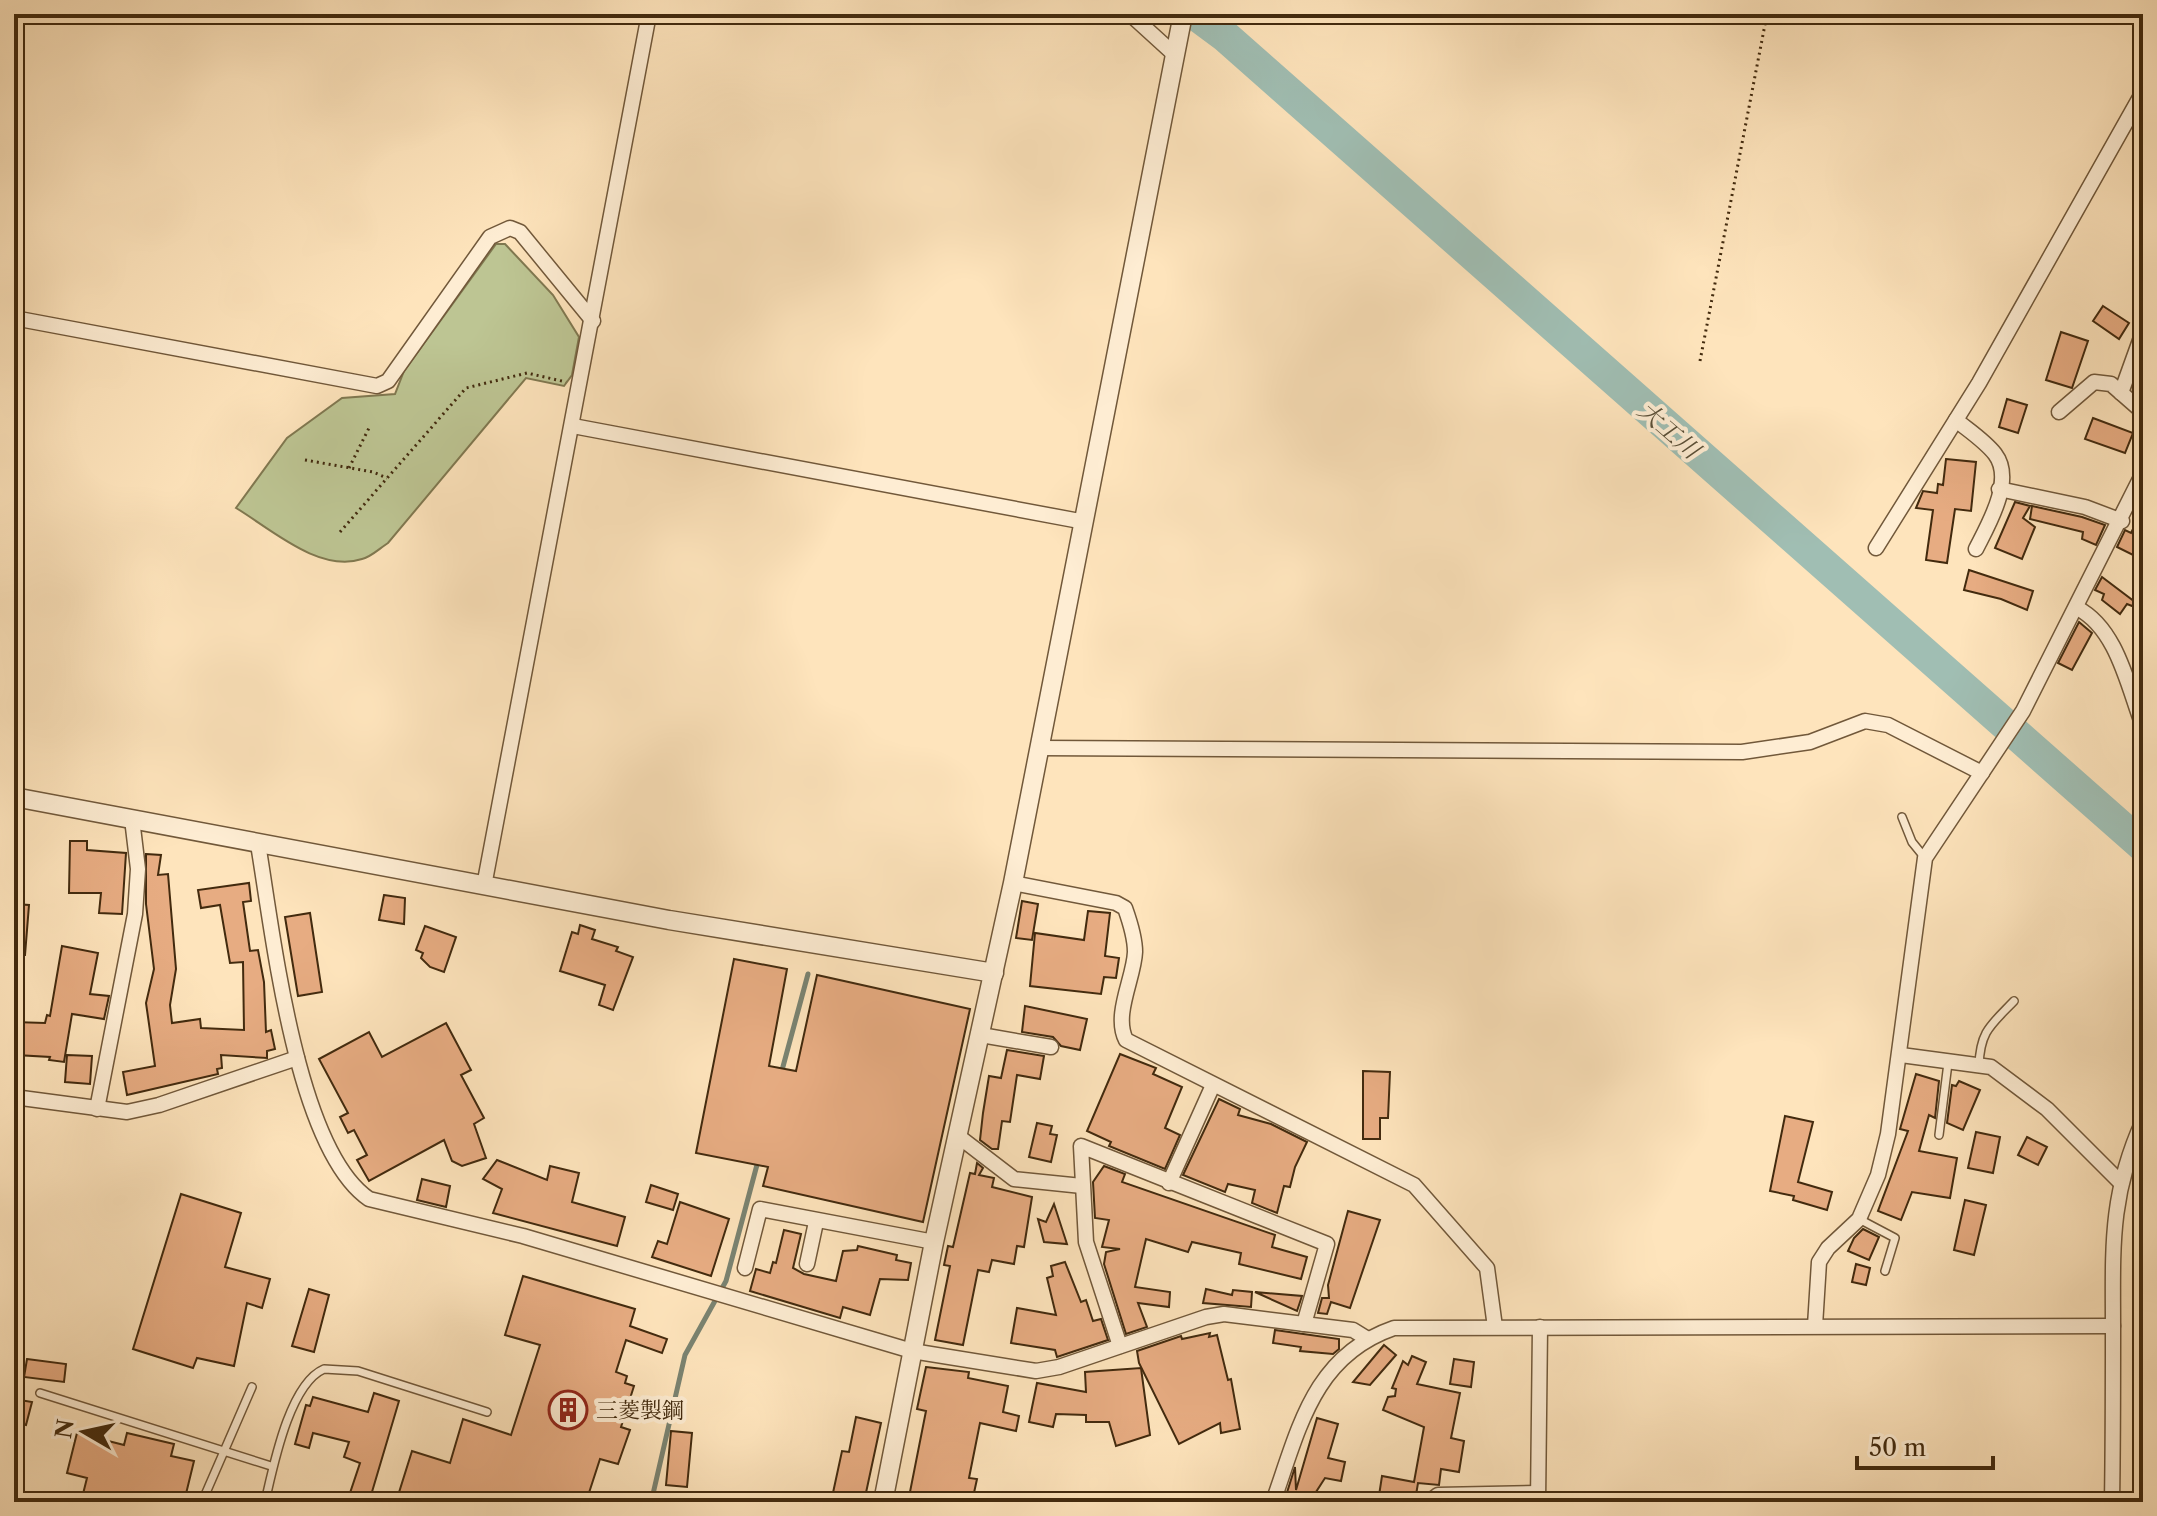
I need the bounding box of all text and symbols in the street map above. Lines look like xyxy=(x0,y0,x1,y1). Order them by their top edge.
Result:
water label: 大工川 xyxy=(1632,395,1708,467)
building icon: 三菱製鋼 xyxy=(547,1389,589,1431)
north arrow xyxy=(44,1392,124,1472)
place label: 三菱製鋼 xyxy=(596,1397,684,1424)
text: N xyxy=(50,1417,80,1441)
scale bar xyxy=(1857,1420,1993,1470)
text: 50 m xyxy=(1869,1433,1926,1462)

